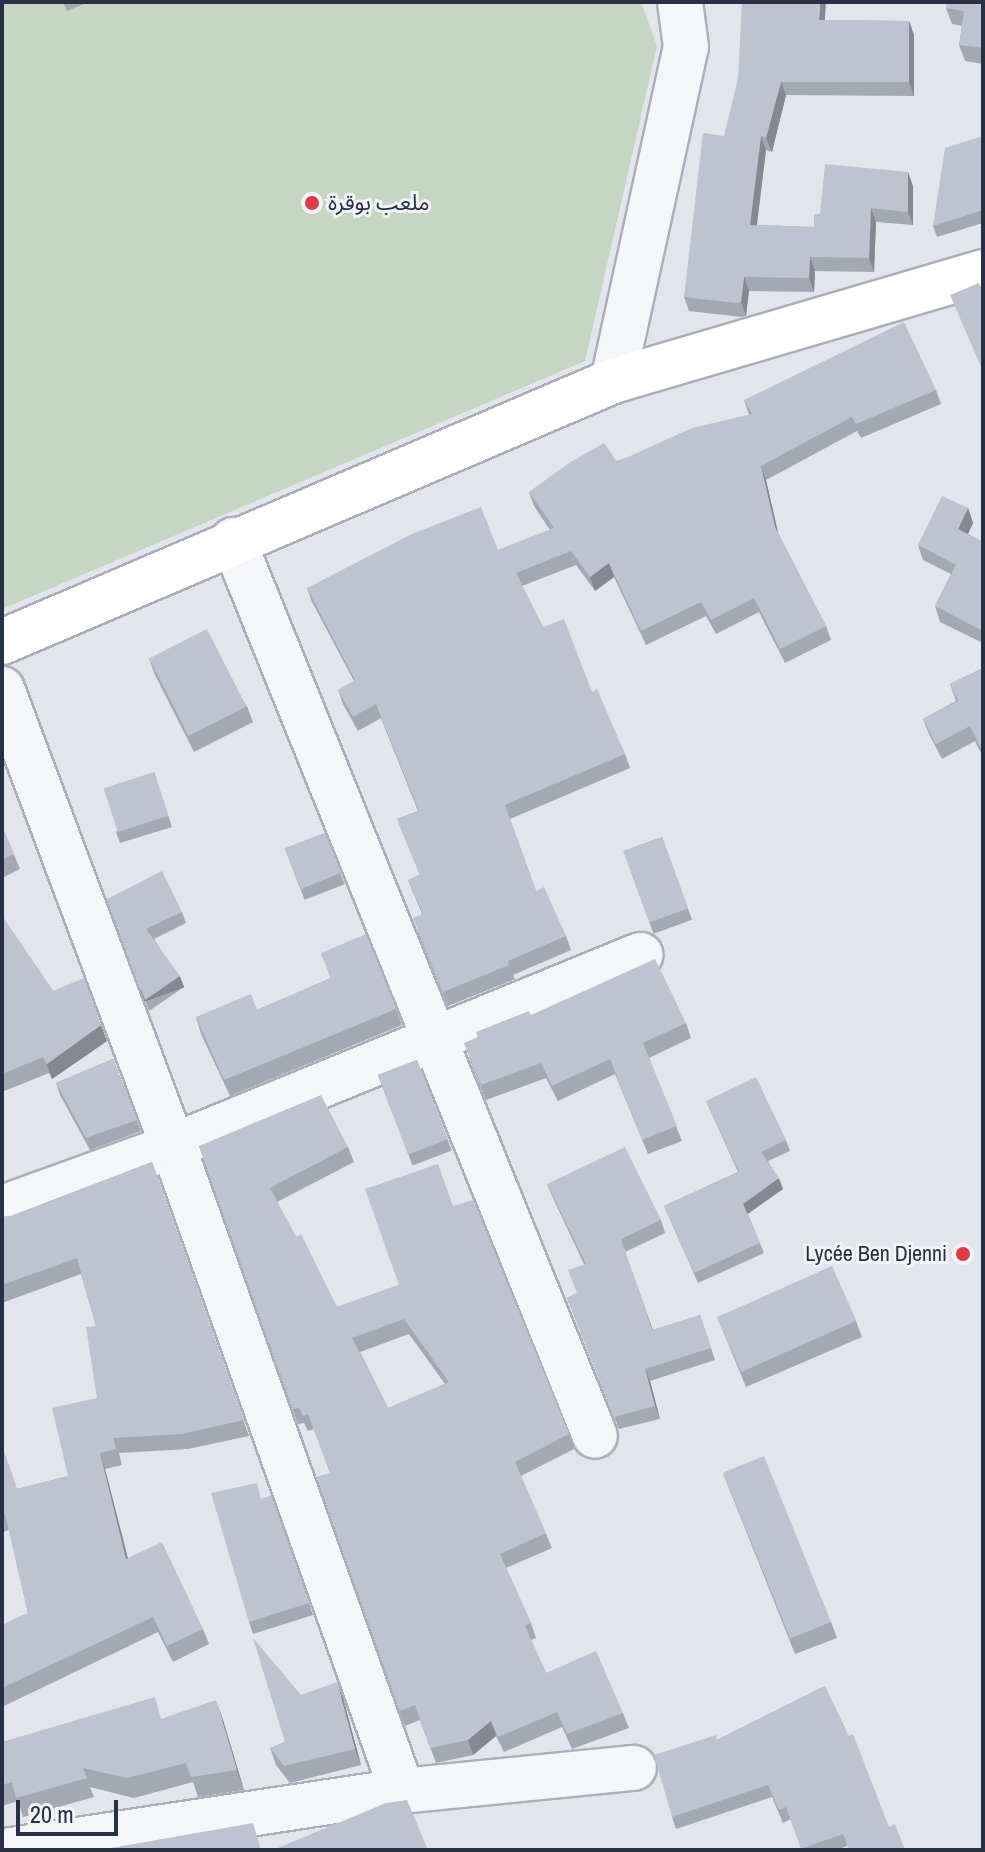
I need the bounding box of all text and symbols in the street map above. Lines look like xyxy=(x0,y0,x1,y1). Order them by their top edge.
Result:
place label: ملعب بوقرة xyxy=(328,190,430,216)
marker: ملعب بوقرة xyxy=(303,194,321,212)
place label: Lycée Ben Djenni xyxy=(805,1241,947,1267)
marker: Lycée Ben Djenni xyxy=(954,1245,972,1263)
scale bar xyxy=(20,1784,122,1834)
text: 20 m xyxy=(30,1798,74,1830)

